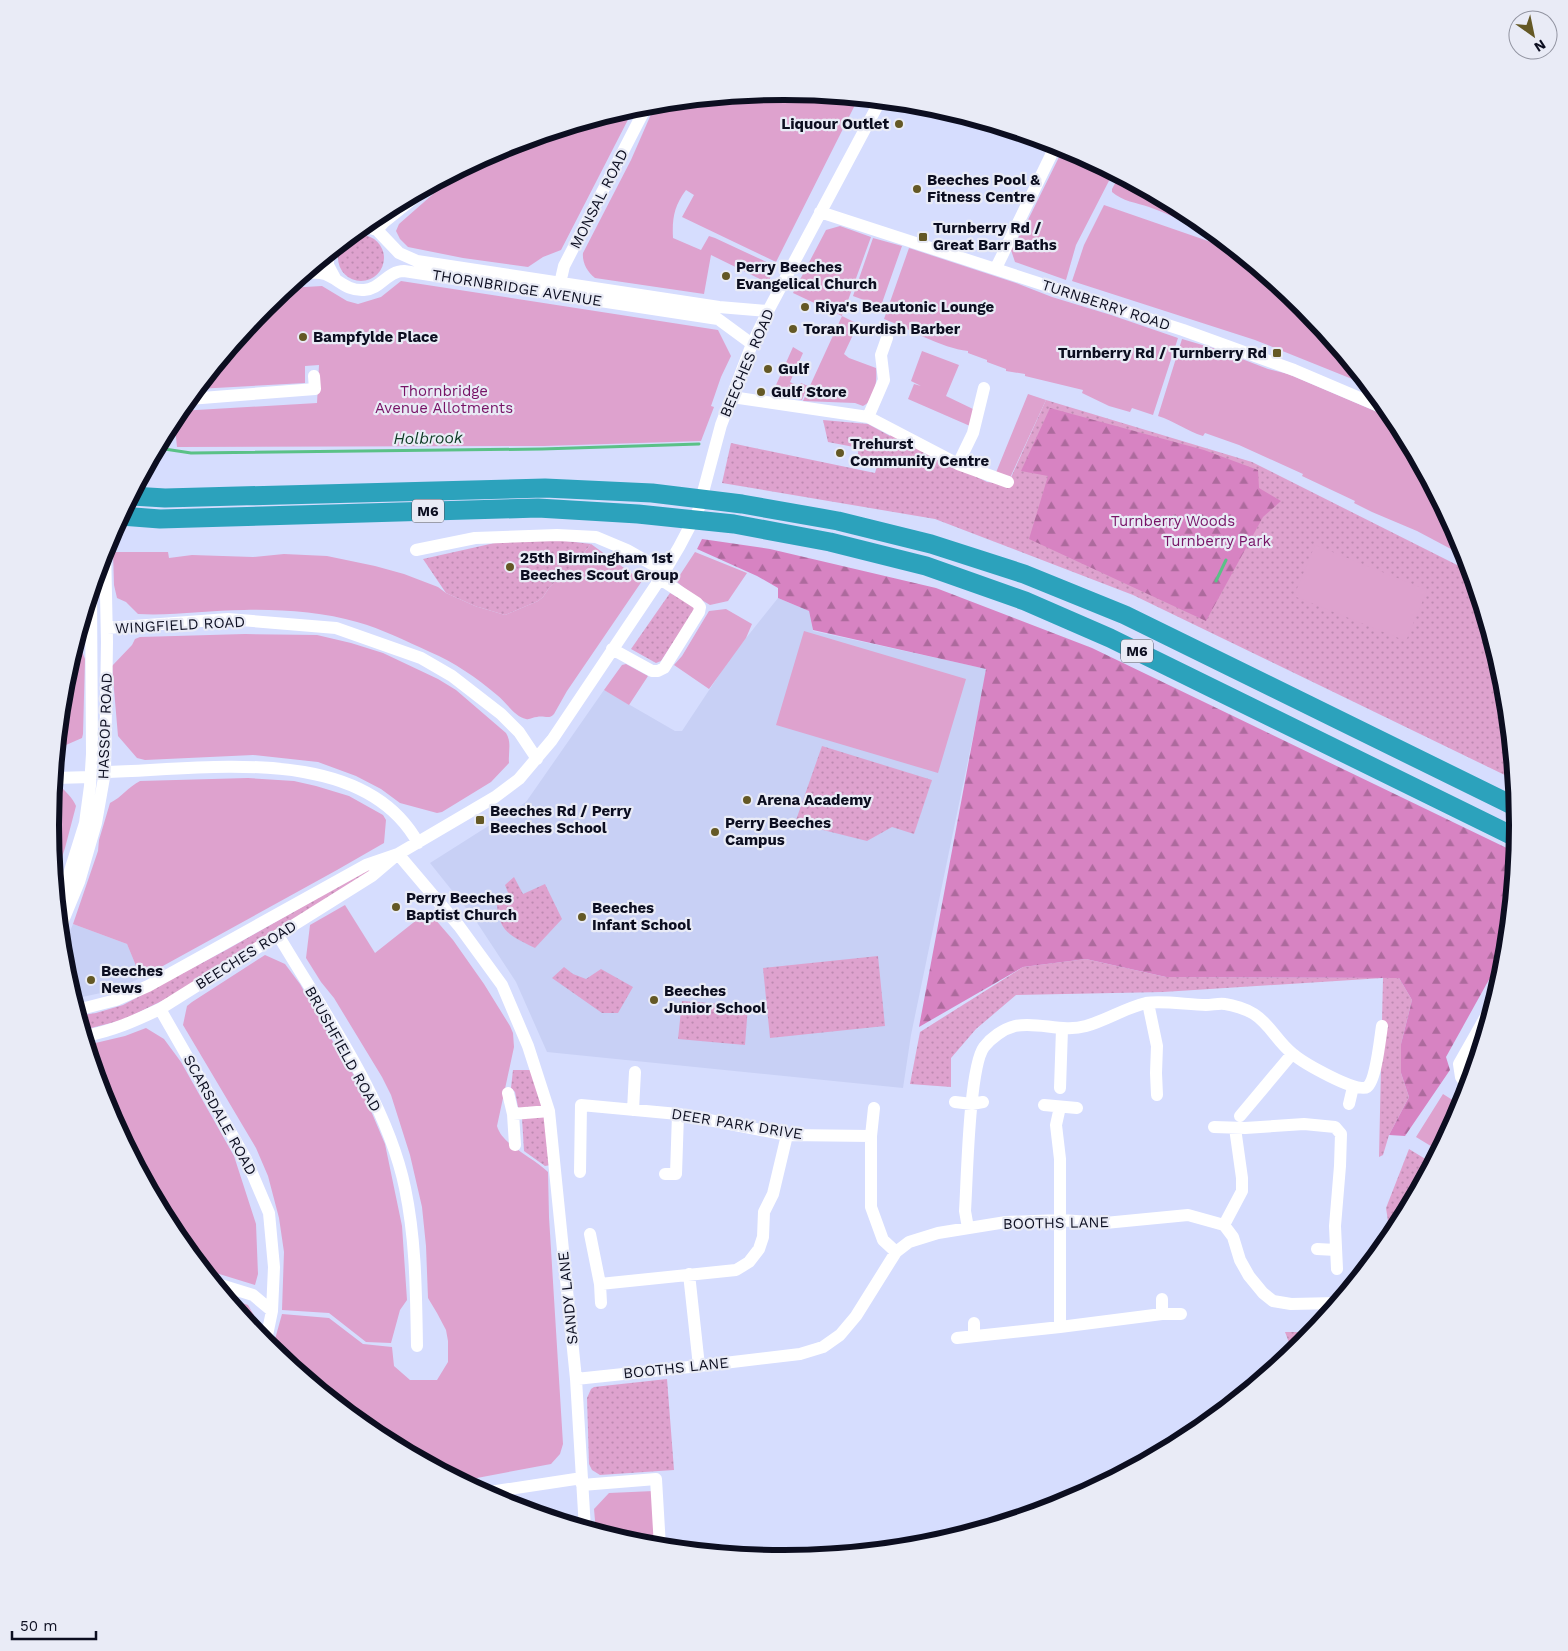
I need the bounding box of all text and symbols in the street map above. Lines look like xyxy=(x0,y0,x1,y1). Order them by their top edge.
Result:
north arrow xyxy=(1508,10,1558,60)
text: N xyxy=(1531,36,1549,55)
place label: Liquour Outlet xyxy=(781,115,889,133)
marker: Liquour Outlet xyxy=(893,118,905,130)
street label: MONSAL ROAD xyxy=(566,146,632,252)
place label: Beeches Pool & Fitness Centre xyxy=(927,171,1040,206)
marker: Beeches Pool & Fitness Centre xyxy=(911,183,923,195)
place label: Turnberry Rd / Great Barr Baths xyxy=(933,219,1057,254)
marker: Turnberry Rd / Great Barr Baths xyxy=(917,231,929,243)
place label: Perry Beeches Evangelical Church xyxy=(736,258,877,293)
street label: THORNBRIDGE AVENUE xyxy=(431,266,603,310)
marker: Perry Beeches Evangelical Church xyxy=(720,270,732,282)
street label: TURNBERRY ROAD xyxy=(1039,276,1173,334)
place label: Riya's Beautonic Lounge xyxy=(815,298,995,316)
marker: Riya's Beautonic Lounge xyxy=(799,301,811,313)
street label: BEECHES ROAD xyxy=(716,306,778,420)
place label: Toran Kurdish Barber xyxy=(803,320,961,338)
marker: Toran Kurdish Barber xyxy=(787,323,799,335)
place label: Bampfylde Place xyxy=(313,328,439,346)
marker: Bampfylde Place xyxy=(297,331,309,343)
place label: Turnberry Rd / Turnberry Rd xyxy=(1058,344,1267,362)
marker: Turnberry Rd / Turnberry Rd xyxy=(1271,347,1283,359)
place label: Gulf xyxy=(778,360,810,378)
marker: Gulf xyxy=(762,363,774,375)
park label: Thornbridge Avenue Allotments xyxy=(375,382,513,417)
place label: Gulf Store xyxy=(771,383,847,401)
marker: Gulf Store xyxy=(755,386,767,398)
water label: Holbrook xyxy=(393,428,464,448)
place label: Trehurst Community Centre xyxy=(850,435,989,470)
marker: Trehurst Community Centre xyxy=(834,447,846,459)
road number: M6 xyxy=(412,500,444,522)
park label: Turnberry Woods xyxy=(1111,512,1235,530)
park label: Turnberry Park xyxy=(1163,532,1271,550)
place label: 25th Birmingham 1st Beeches Scout Group xyxy=(520,549,679,584)
marker: 25th Birmingham 1st Beeches Scout Group xyxy=(504,561,516,573)
street label: WINGFIELD ROAD xyxy=(114,613,246,637)
road number: M6 xyxy=(1121,640,1153,662)
street label: HASSOP ROAD xyxy=(94,672,116,780)
place label: Arena Academy xyxy=(757,791,872,809)
marker: Arena Academy xyxy=(741,794,753,806)
place label: Beeches Rd / Perry Beeches School xyxy=(490,802,632,837)
marker: Beeches Rd / Perry Beeches School xyxy=(474,814,486,826)
place label: Perry Beeches Campus xyxy=(725,814,831,849)
marker: Perry Beeches Campus xyxy=(709,826,721,838)
place label: Perry Beeches Baptist Church xyxy=(406,889,517,924)
place label: Beeches Infant School xyxy=(592,899,691,934)
marker: Perry Beeches Baptist Church xyxy=(390,901,402,913)
marker: Beeches Infant School xyxy=(576,911,588,923)
street label: BEECHES ROAD xyxy=(192,917,300,993)
place label: Beeches News xyxy=(101,962,163,997)
marker: Beeches News xyxy=(85,974,97,986)
place label: Beeches Junior School xyxy=(664,982,766,1017)
street label: BRUSHFIELD ROAD xyxy=(301,983,385,1115)
marker: Beeches Junior School xyxy=(648,994,660,1006)
street label: SCARSDALE ROAD xyxy=(179,1052,261,1178)
street label: DEER PARK DRIVE xyxy=(670,1105,804,1143)
street label: BOOTHS LANE xyxy=(1003,1213,1109,1233)
street label: SANDY LANE xyxy=(554,1251,582,1345)
street label: BOOTHS LANE xyxy=(622,1354,730,1382)
scale bar xyxy=(12,1608,96,1640)
text: 50 m xyxy=(20,1617,57,1635)

